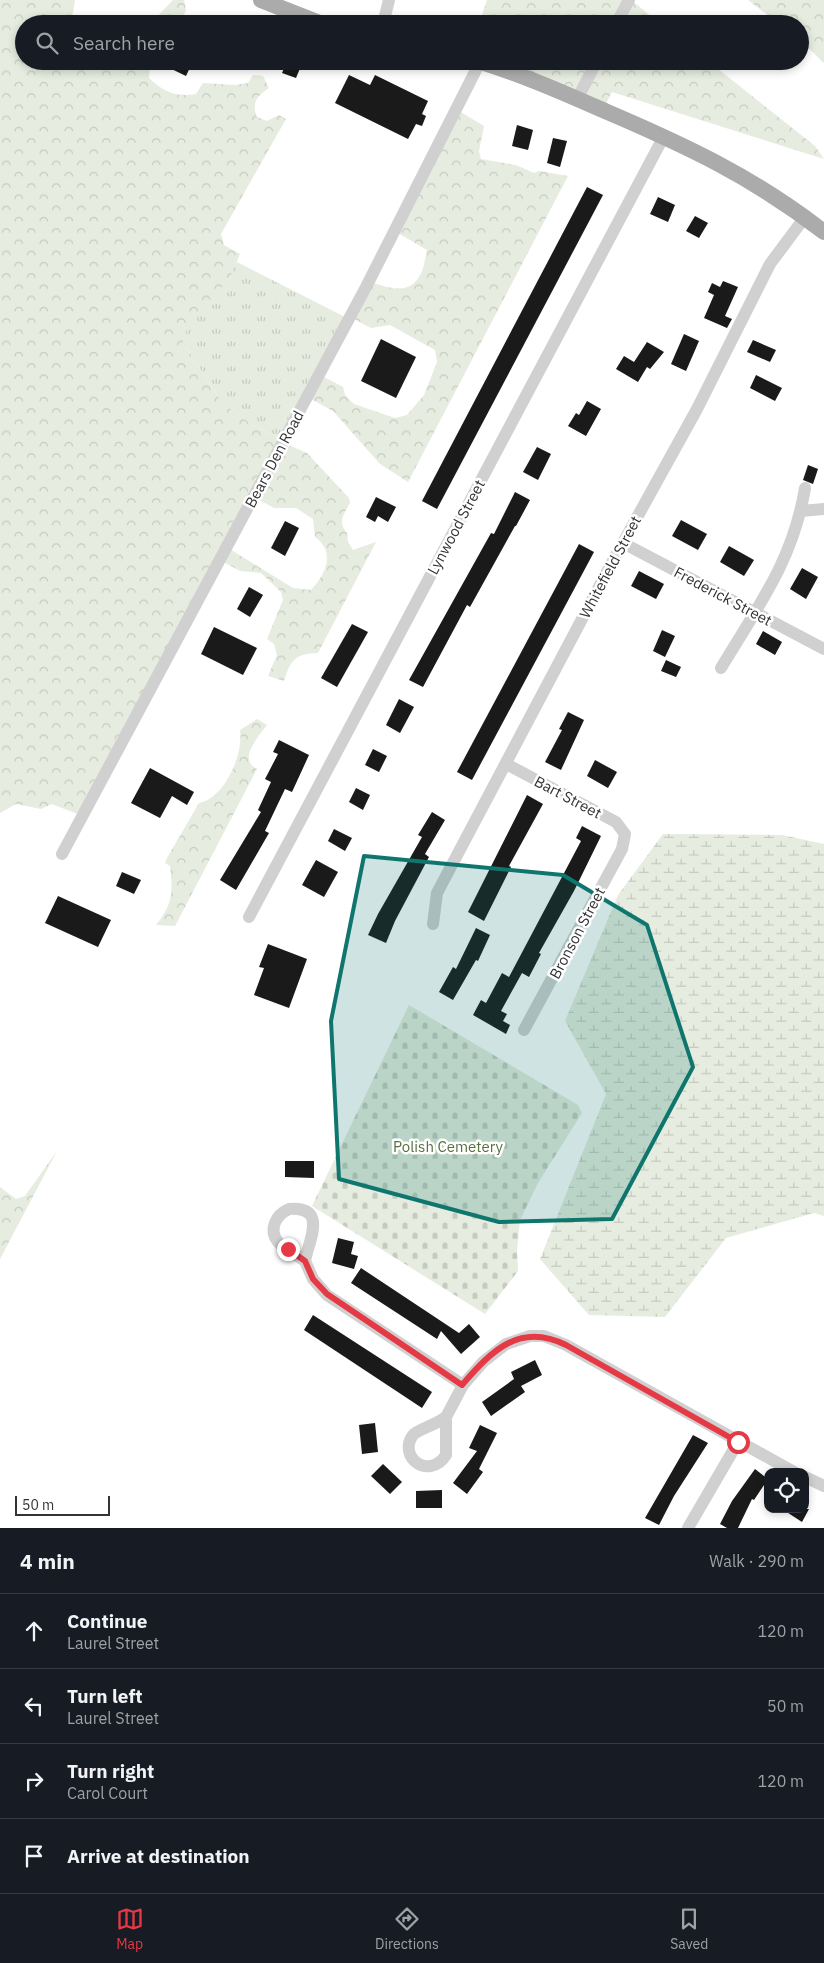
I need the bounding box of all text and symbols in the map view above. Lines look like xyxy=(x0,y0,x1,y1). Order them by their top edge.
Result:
search box xyxy=(15,15,809,70)
icon: search xyxy=(33,29,61,57)
text: Search here xyxy=(73,31,175,55)
street label: Bears Den Road xyxy=(240,407,308,511)
street label: Lynwood Street xyxy=(423,476,489,578)
street label: Whitefield Street xyxy=(575,513,645,621)
street label: Frederick Street xyxy=(671,562,775,630)
street label: Bart Street xyxy=(531,771,605,823)
street label: Bronson Street xyxy=(545,884,609,982)
park label: Polish Cemetery xyxy=(393,1137,503,1156)
route end xyxy=(277,1238,300,1261)
route start xyxy=(727,1431,750,1454)
map controls xyxy=(764,1468,809,1513)
button: locate xyxy=(764,1468,809,1513)
scale bar xyxy=(15,1493,110,1516)
text: 50 m xyxy=(22,1496,54,1514)
text: 4 min xyxy=(20,1547,75,1575)
text: Walk · 290 m xyxy=(709,1551,804,1571)
text: Continue xyxy=(67,1609,147,1633)
icon: ahead xyxy=(20,1617,48,1645)
text: 120 m xyxy=(757,1621,804,1641)
text: Laurel Street xyxy=(67,1633,159,1653)
text: Turn left xyxy=(67,1684,143,1708)
icon: left xyxy=(20,1692,48,1720)
text: 50 m xyxy=(767,1696,804,1716)
text: Laurel Street xyxy=(67,1708,159,1728)
text: Turn right xyxy=(67,1759,154,1783)
icon: right xyxy=(20,1767,48,1795)
text: 120 m xyxy=(757,1771,804,1791)
text: Carol Court xyxy=(67,1783,148,1803)
icon: arrive xyxy=(20,1842,48,1870)
text: Arrive at destination xyxy=(67,1844,250,1868)
tab: Map xyxy=(116,1905,144,1953)
tab: Directions xyxy=(375,1905,439,1953)
tab: Saved xyxy=(670,1905,708,1953)

